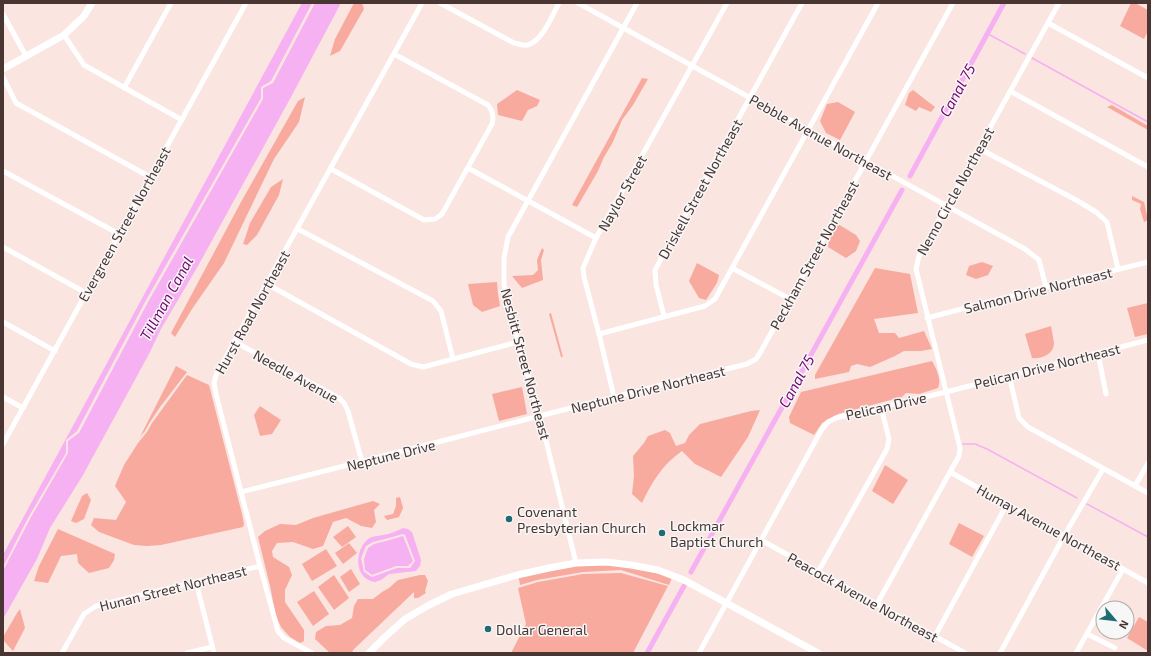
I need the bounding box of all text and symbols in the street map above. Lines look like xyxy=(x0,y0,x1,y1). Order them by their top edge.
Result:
water label: Canal 75 xyxy=(935,61,979,119)
street label: Pebble Avenue Northeast xyxy=(747,91,895,183)
street label: Driskell Street Northeast xyxy=(654,116,746,262)
street label: Nemo Circle Northeast xyxy=(913,124,997,258)
street label: Evergreen Street Northeast xyxy=(74,144,174,304)
street label: Naylor Street xyxy=(594,152,650,234)
street label: Peckham Street Northeast xyxy=(766,178,862,332)
street label: Hurst Road Northeast xyxy=(211,247,293,377)
water label: Tillman Canal xyxy=(135,253,197,343)
street label: Salmon Drive Northeast xyxy=(962,263,1114,317)
street label: Nesbitt Street Northeast xyxy=(498,286,554,442)
street label: Pelican Drive Northeast xyxy=(972,340,1122,392)
street label: Needle Avenue xyxy=(251,346,341,406)
water label: Canal 75 xyxy=(774,352,818,410)
street label: Neptune Drive Northeast xyxy=(569,362,727,416)
street label: Pelican Drive xyxy=(844,388,928,424)
street label: Neptune Drive xyxy=(345,436,437,474)
street label: Humay Avenue Northeast xyxy=(974,480,1124,574)
place label: Covenant Presbyterian Church xyxy=(517,503,646,536)
marker: Covenant Presbyterian Church xyxy=(504,514,514,524)
place label: Lockmar Baptist Church xyxy=(670,517,763,550)
marker: Lockmar Baptist Church xyxy=(657,528,667,538)
street label: Peacock Avenue Northeast xyxy=(785,549,941,645)
street label: Hunan Street Northeast xyxy=(98,561,248,615)
north arrow xyxy=(1095,600,1135,640)
text: N xyxy=(1117,618,1132,632)
place label: Dollar General xyxy=(496,621,588,638)
marker: Dollar General xyxy=(483,624,493,634)

